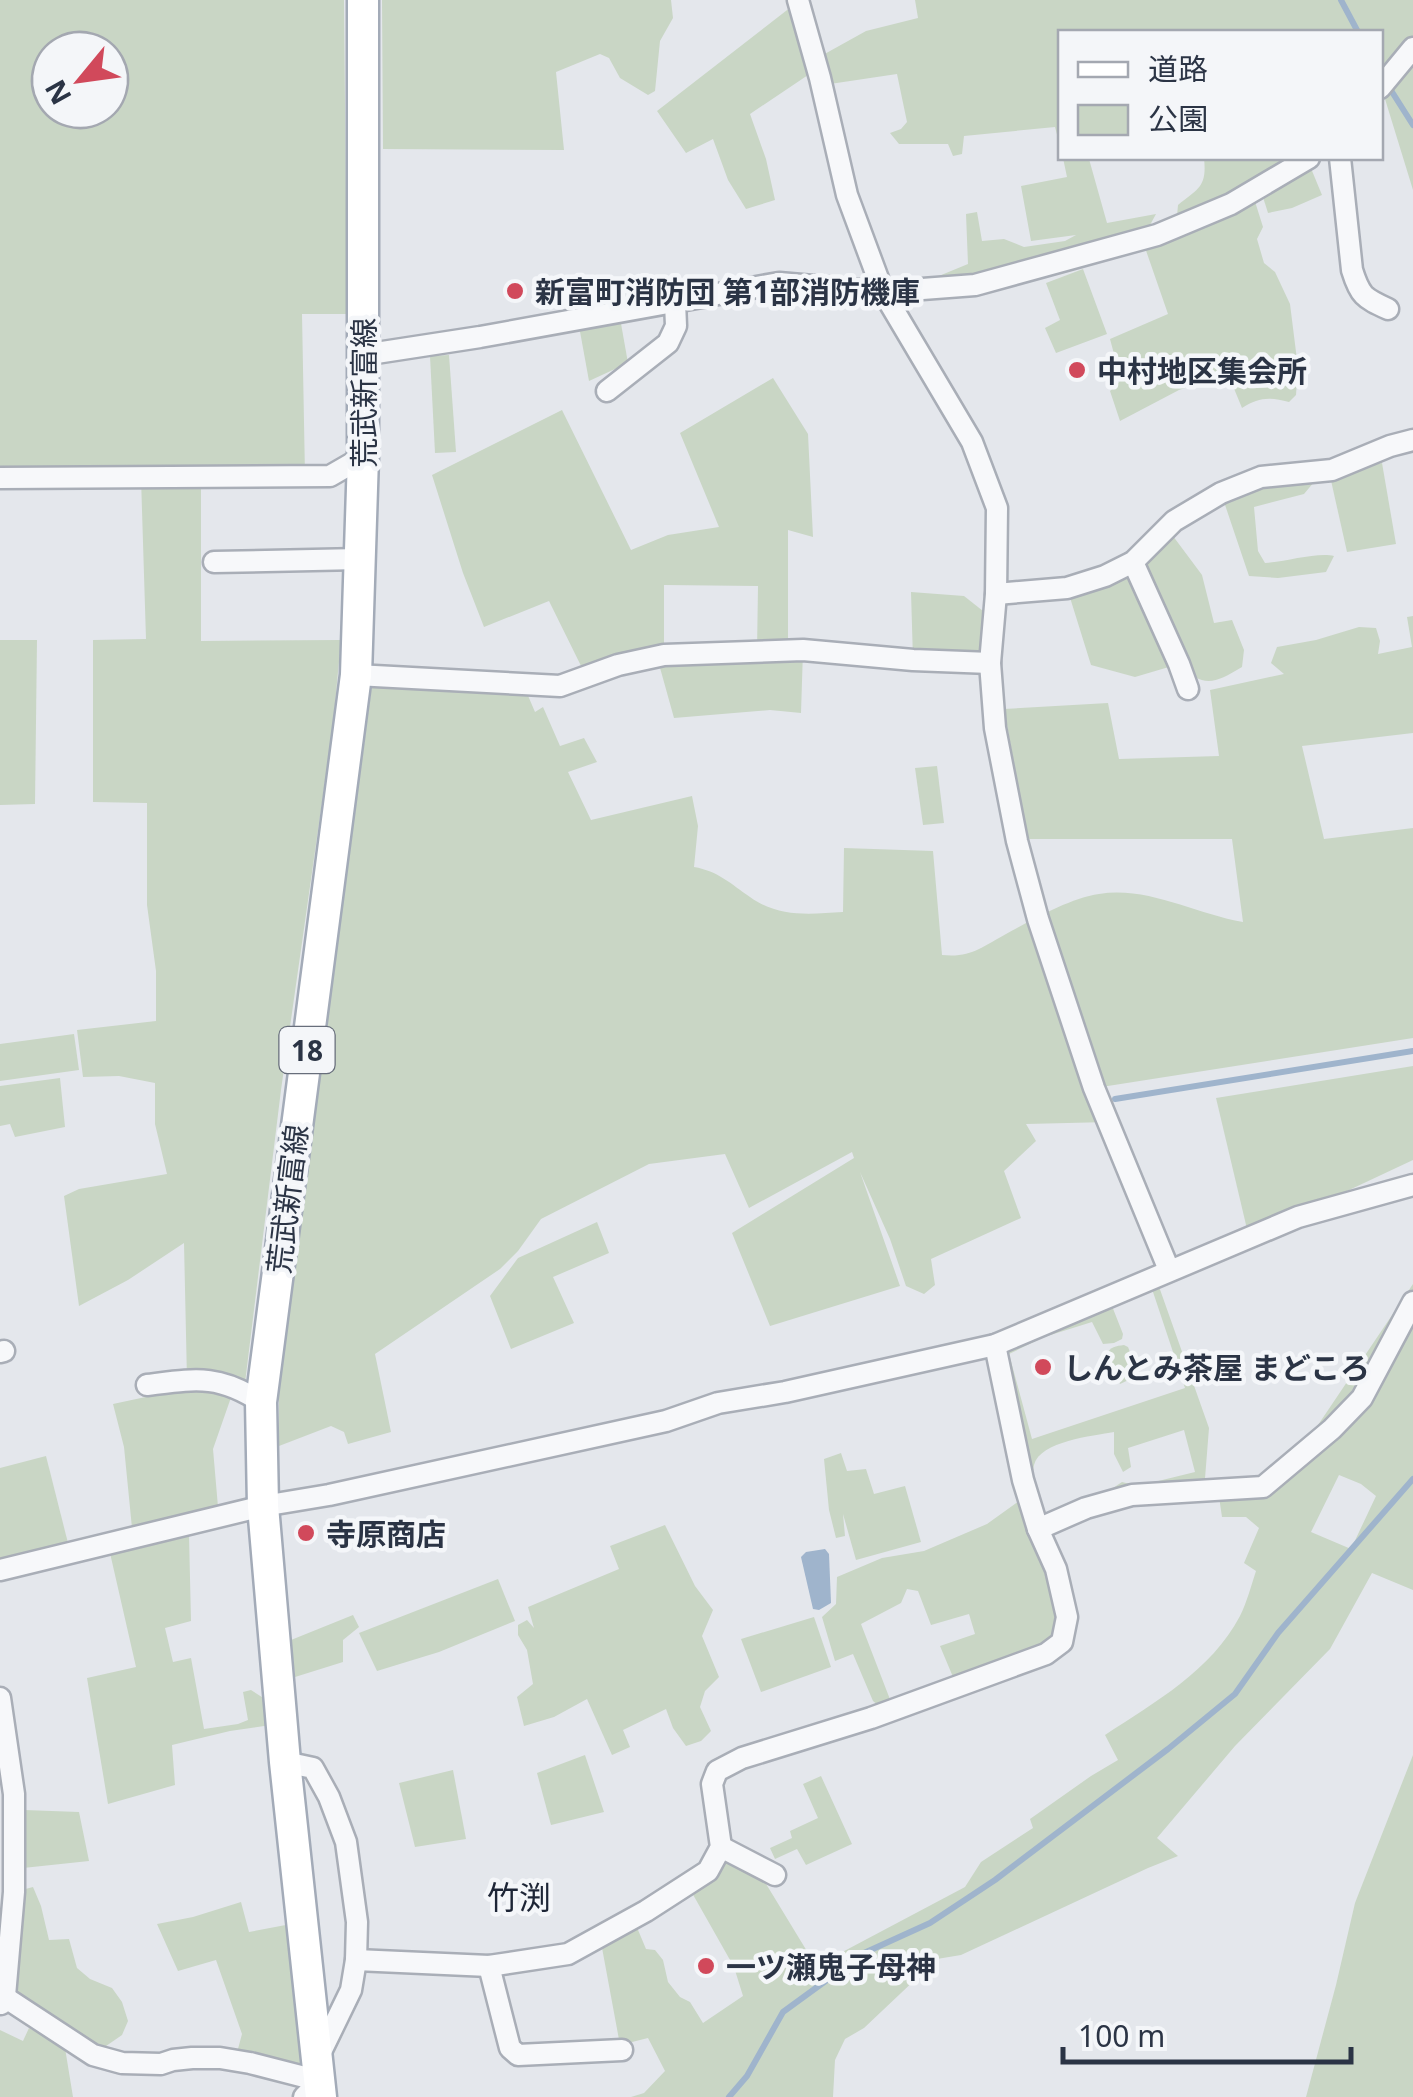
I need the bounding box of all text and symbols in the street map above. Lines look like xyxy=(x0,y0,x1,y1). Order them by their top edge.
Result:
north arrow xyxy=(30,30,130,130)
legend xyxy=(1058,30,1383,160)
text: 道路 xyxy=(1148,48,1208,89)
text: N xyxy=(35,73,79,112)
text: 公園 xyxy=(1148,98,1208,139)
place label: 新富町消防団 第1部消防機庫 xyxy=(535,271,920,312)
marker: 新富町消防団 第1部消防機庫 xyxy=(504,280,526,302)
street label: 荒武新富線 xyxy=(343,318,384,468)
place label: 中村地区集会所 xyxy=(1097,350,1307,391)
marker: 中村地区集会所 xyxy=(1066,359,1088,381)
road number: 18 xyxy=(280,1027,334,1073)
street label: 荒武新富線 xyxy=(258,1122,316,1276)
place label: しんとみ茶屋 まどころ xyxy=(1063,1347,1370,1388)
marker: しんとみ茶屋 まどころ xyxy=(1032,1356,1054,1378)
place label: 寺原商店 xyxy=(326,1513,446,1554)
marker: 寺原商店 xyxy=(295,1522,317,1544)
district label: 竹渕 xyxy=(487,1875,551,1918)
place label: 一ツ瀬鬼子母神 xyxy=(726,1946,936,1987)
marker: 一ツ瀬鬼子母神 xyxy=(695,1955,717,1977)
scale bar xyxy=(1063,2002,1350,2064)
text: 100 m xyxy=(1078,2015,1165,2056)

